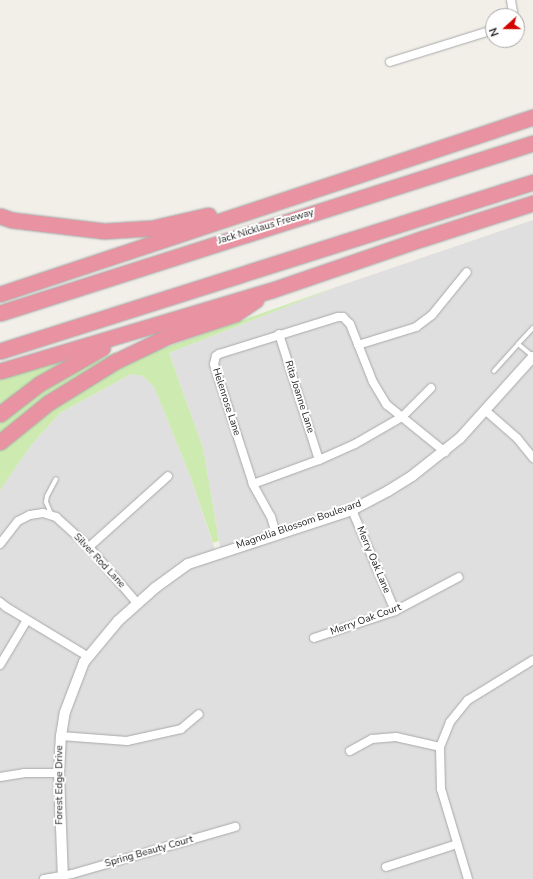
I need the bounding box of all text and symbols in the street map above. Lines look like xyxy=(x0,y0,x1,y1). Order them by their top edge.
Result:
north arrow xyxy=(485,8,525,48)
text: N xyxy=(486,26,503,39)
street label: Jack Nicklaus Freeway xyxy=(217,207,315,247)
street label: Rita Joanne Lane xyxy=(282,359,316,435)
street label: Helenrose Lane xyxy=(209,367,243,437)
street label: Magnolia Blossom Boulevard xyxy=(235,498,363,552)
street label: Merry Oak Lane xyxy=(354,525,392,595)
street label: Silver Rod Lane xyxy=(71,531,127,591)
street label: Merry Oak Court xyxy=(329,602,403,638)
street label: Forest Edge Drive xyxy=(54,745,66,825)
street label: Spring Beauty Court xyxy=(104,834,194,870)

